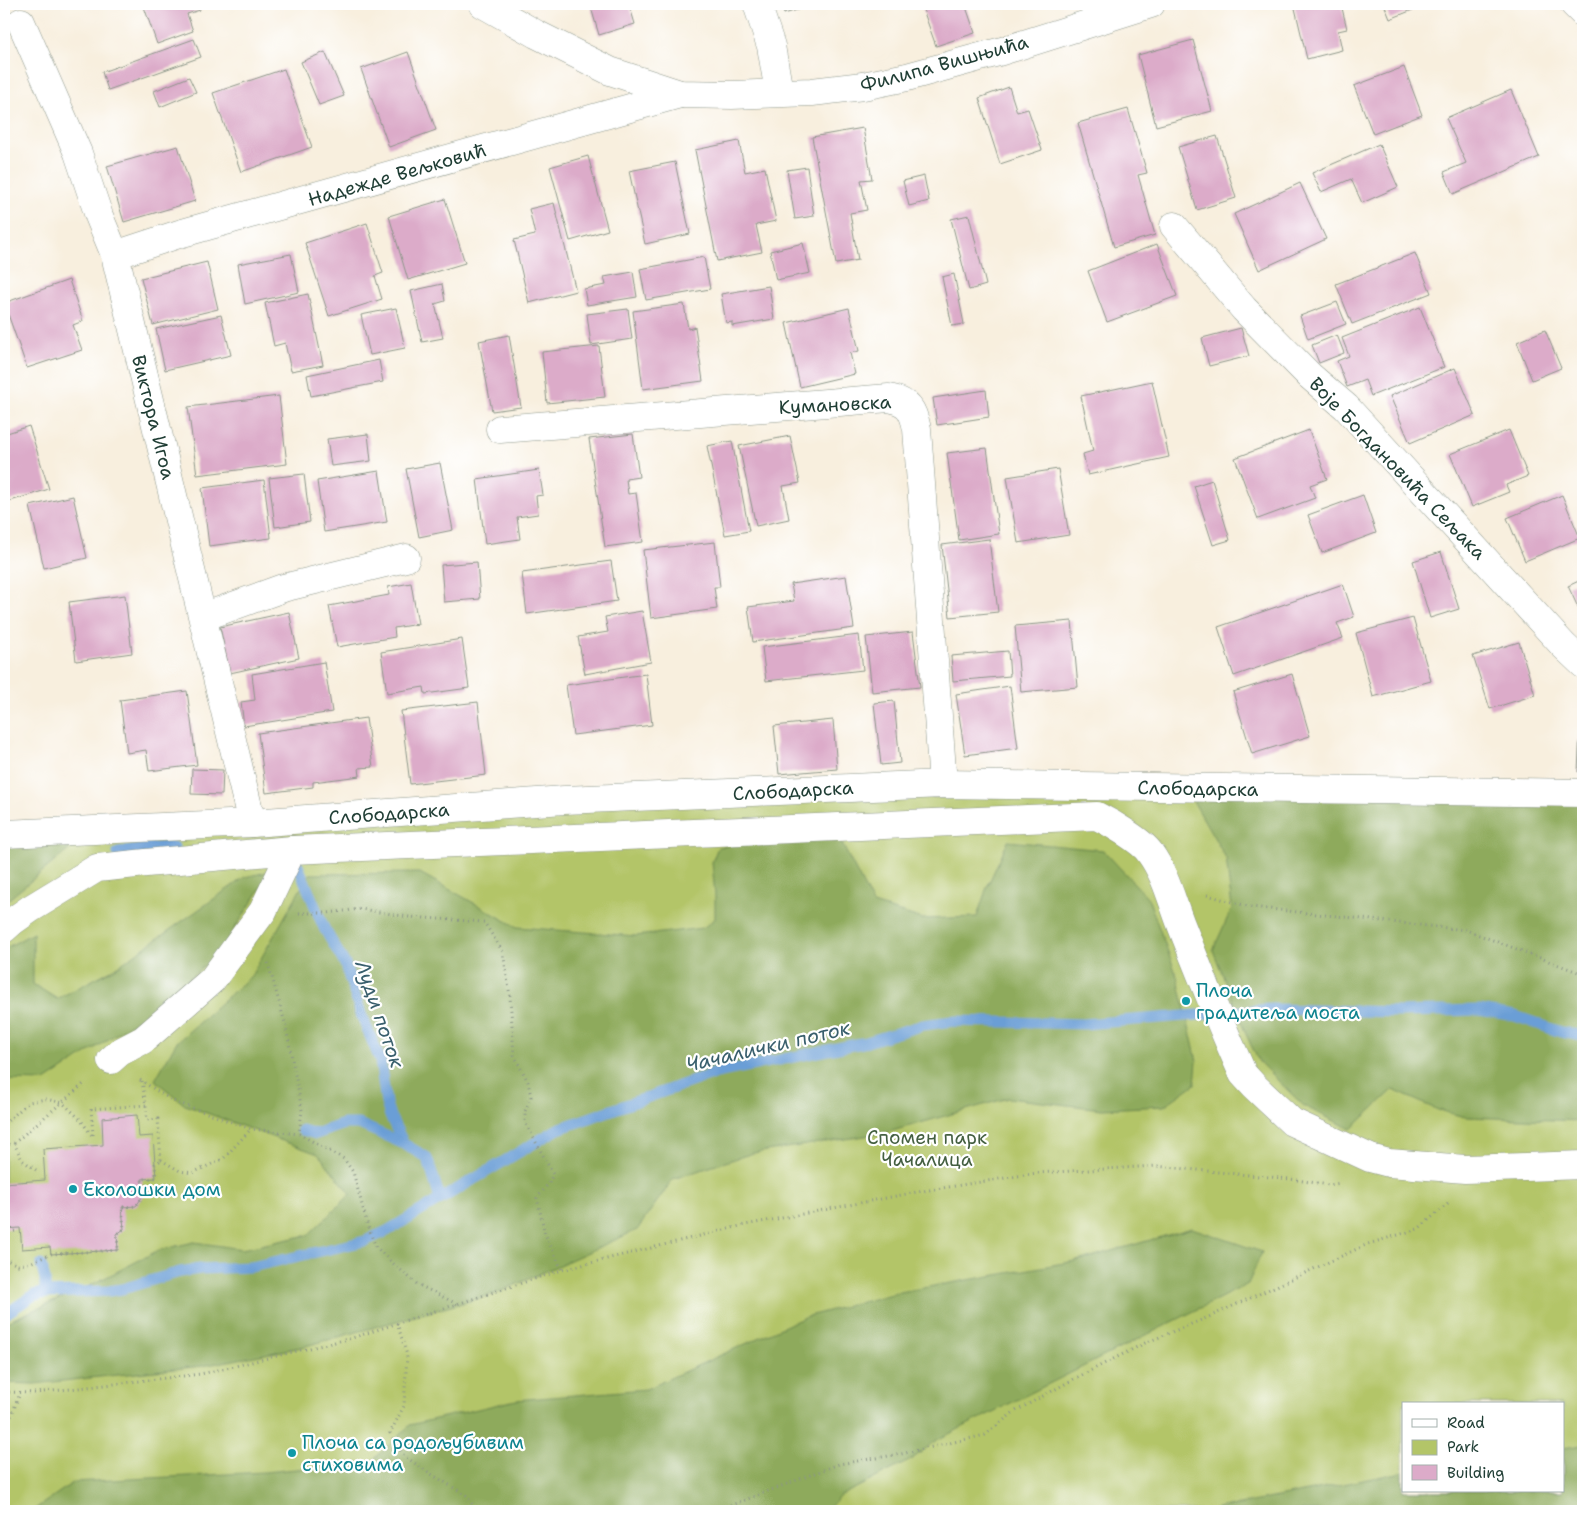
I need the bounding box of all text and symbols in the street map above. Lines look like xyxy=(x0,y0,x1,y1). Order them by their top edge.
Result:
street label: Филипа Вишњића xyxy=(857,29,1031,98)
street label: Надежде Вељковић xyxy=(305,137,489,212)
street label: Виктора Игоа xyxy=(126,352,181,482)
street label: Воје Богдановића Сељака xyxy=(1304,372,1492,565)
street label: Кумановска xyxy=(778,389,892,420)
street label: Слободарска xyxy=(732,775,854,806)
street label: Слободарска xyxy=(1137,775,1259,802)
street label: Слободарска xyxy=(328,797,450,830)
water label: Луди поток xyxy=(349,956,411,1072)
place label: Плоча градитеља моста xyxy=(1196,978,1360,1025)
marker: Плоча градитеља моста xyxy=(1180,995,1192,1007)
water label: Чачалички поток xyxy=(684,1014,853,1077)
park label: Спомен парк Чачалица xyxy=(867,1125,987,1172)
place label: Еколошки дом xyxy=(83,1177,221,1202)
marker: Еколошки дом xyxy=(67,1183,79,1195)
legend xyxy=(1402,1402,1564,1492)
text: Road xyxy=(1447,1413,1485,1433)
place label: Плоча са родољубивим стиховима xyxy=(302,1430,524,1477)
text: Park xyxy=(1447,1437,1479,1457)
marker: Плоча са родољубивим стиховима xyxy=(286,1447,298,1459)
text: Building xyxy=(1447,1463,1504,1483)

